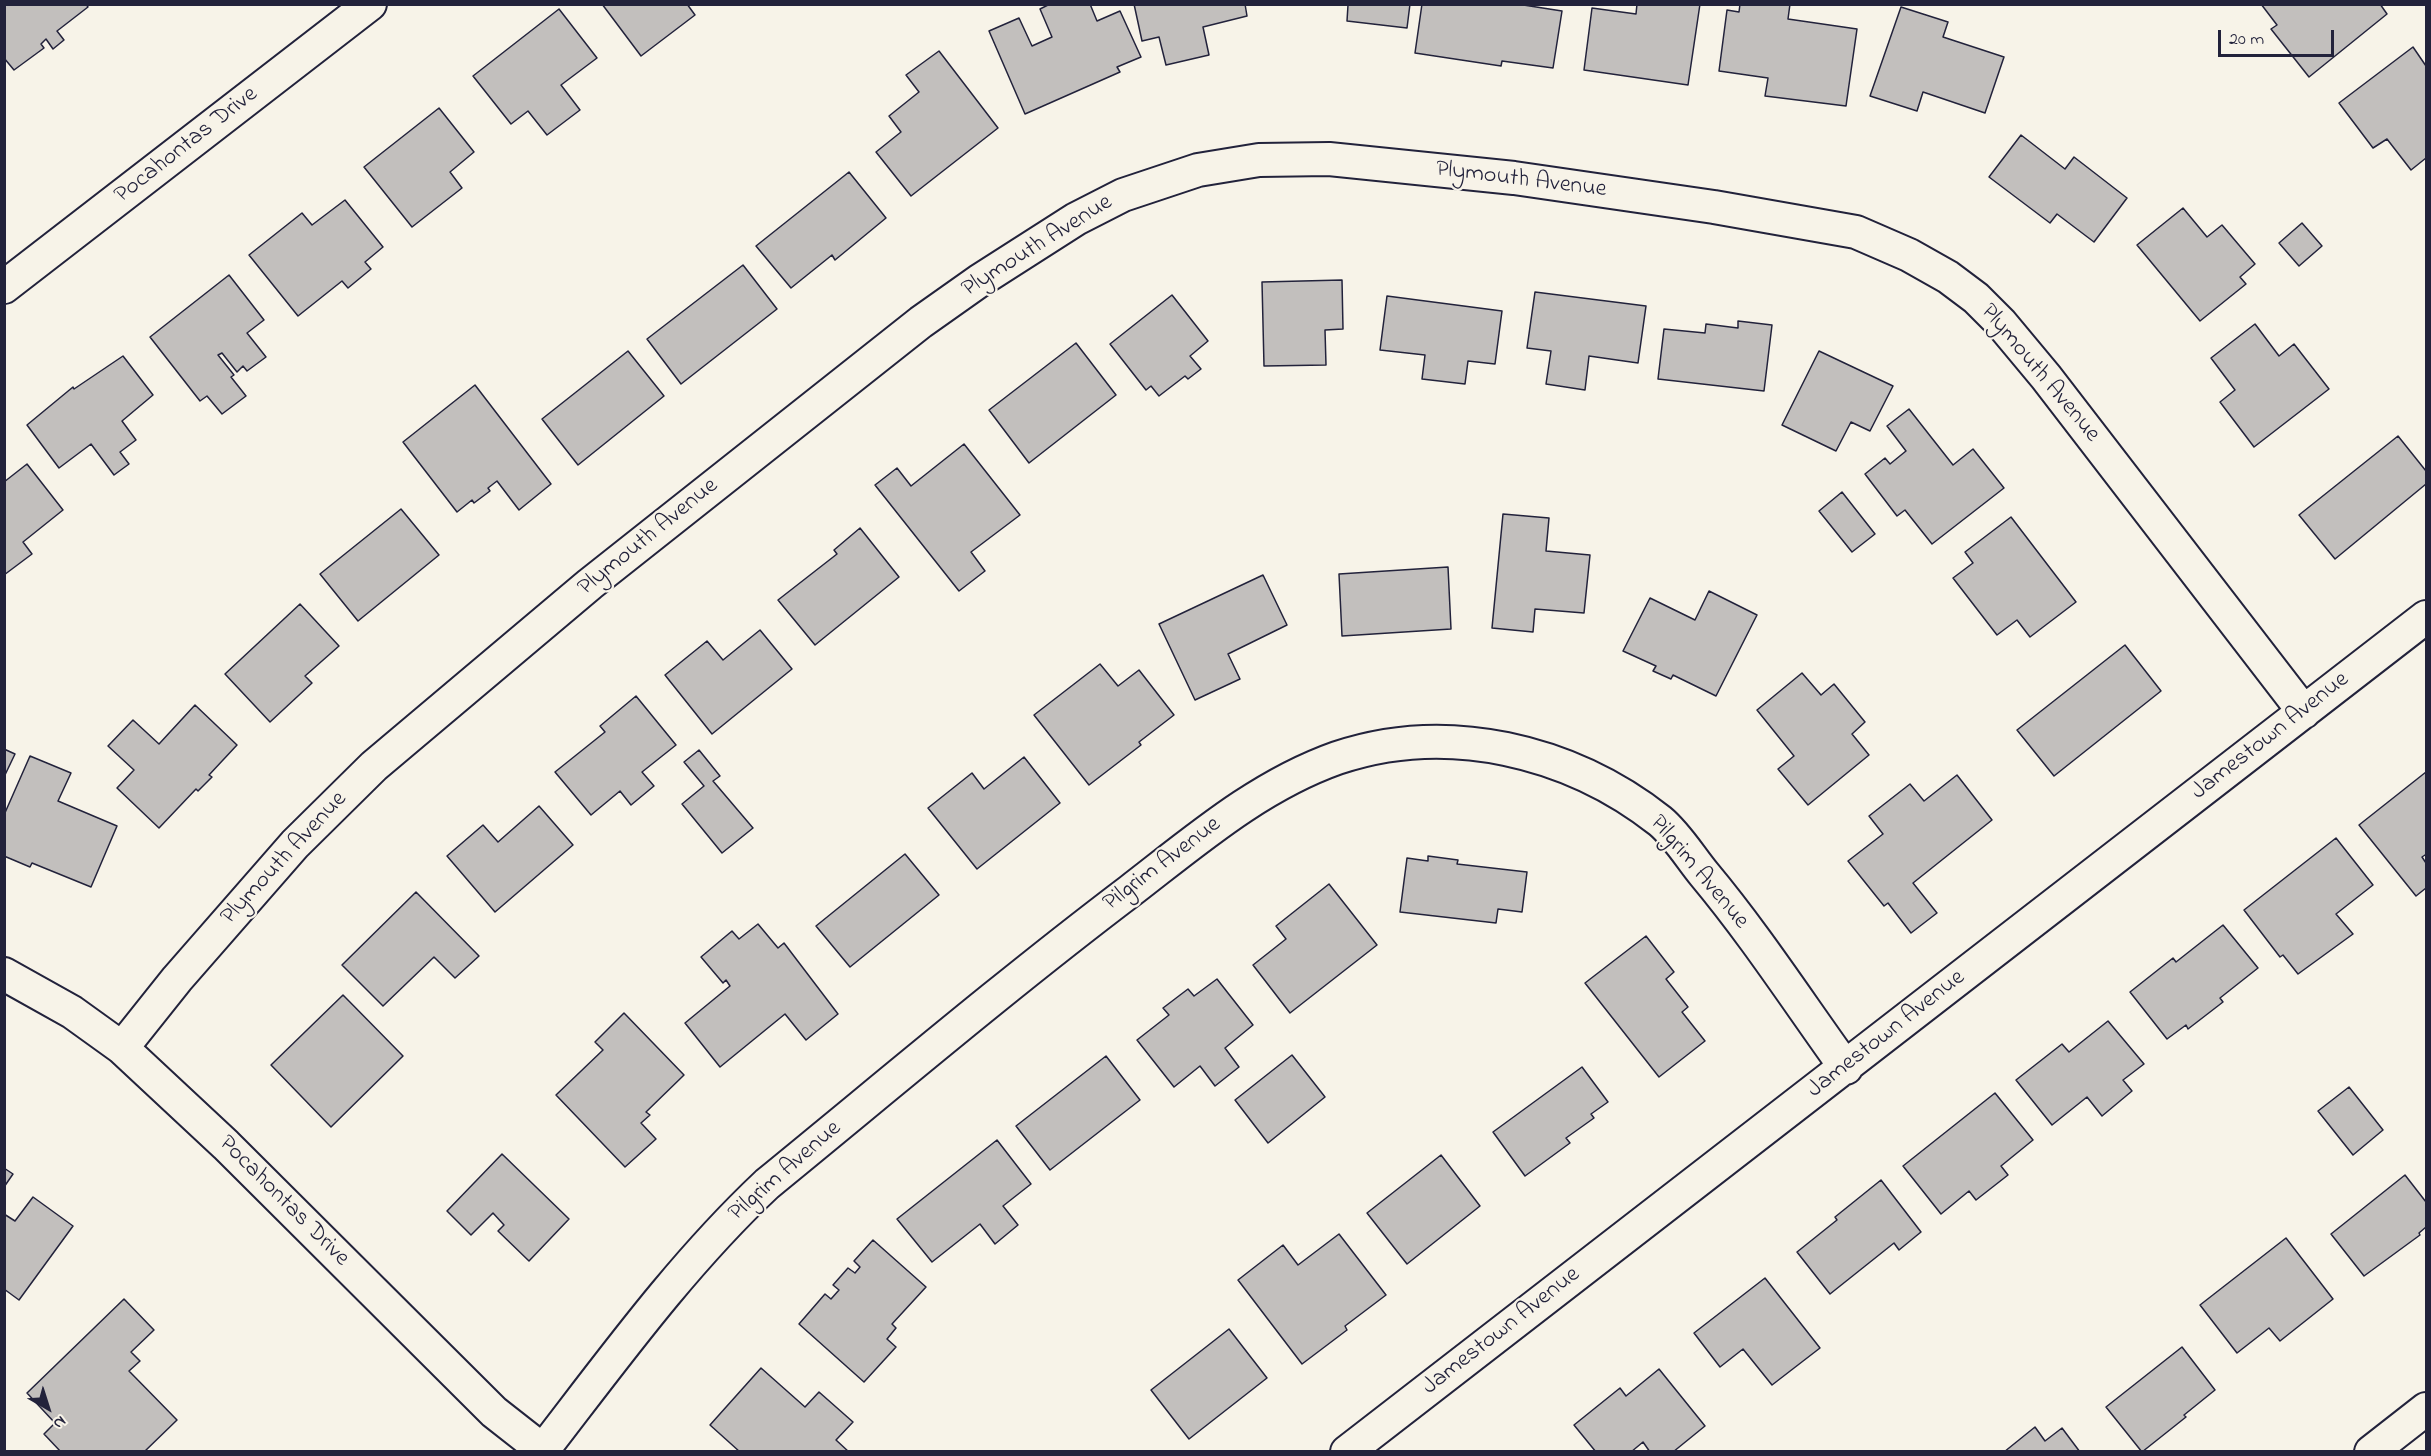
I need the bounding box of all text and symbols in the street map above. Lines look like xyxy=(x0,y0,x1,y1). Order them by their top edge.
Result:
scale bar xyxy=(2221,18,2336,56)
text: 20 m xyxy=(2229,27,2264,53)
street label: Pocahontas Drive xyxy=(110,81,264,211)
street label: Plymouth Avenue xyxy=(1434,156,1608,206)
street label: Plymouth Avenue xyxy=(958,189,1118,305)
street label: Plymouth Avenue xyxy=(1973,299,2105,449)
street label: Plymouth Avenue xyxy=(573,473,725,603)
street label: Jamestown Avenue xyxy=(2186,667,2356,807)
street label: Plymouth Avenue xyxy=(216,786,354,932)
street label: Pilgrim Avenue xyxy=(1642,810,1754,936)
street label: Pilgrim Avenue xyxy=(1099,811,1227,919)
street label: Jamestown Avenue xyxy=(1802,965,1972,1105)
street label: Pilgrim Avenue xyxy=(724,1115,848,1229)
street label: Pocahontas Drive xyxy=(211,1130,355,1274)
street label: Jamestown Avenue xyxy=(1417,1262,1587,1402)
north arrow xyxy=(18,1378,78,1438)
text: N xyxy=(48,1409,71,1435)

